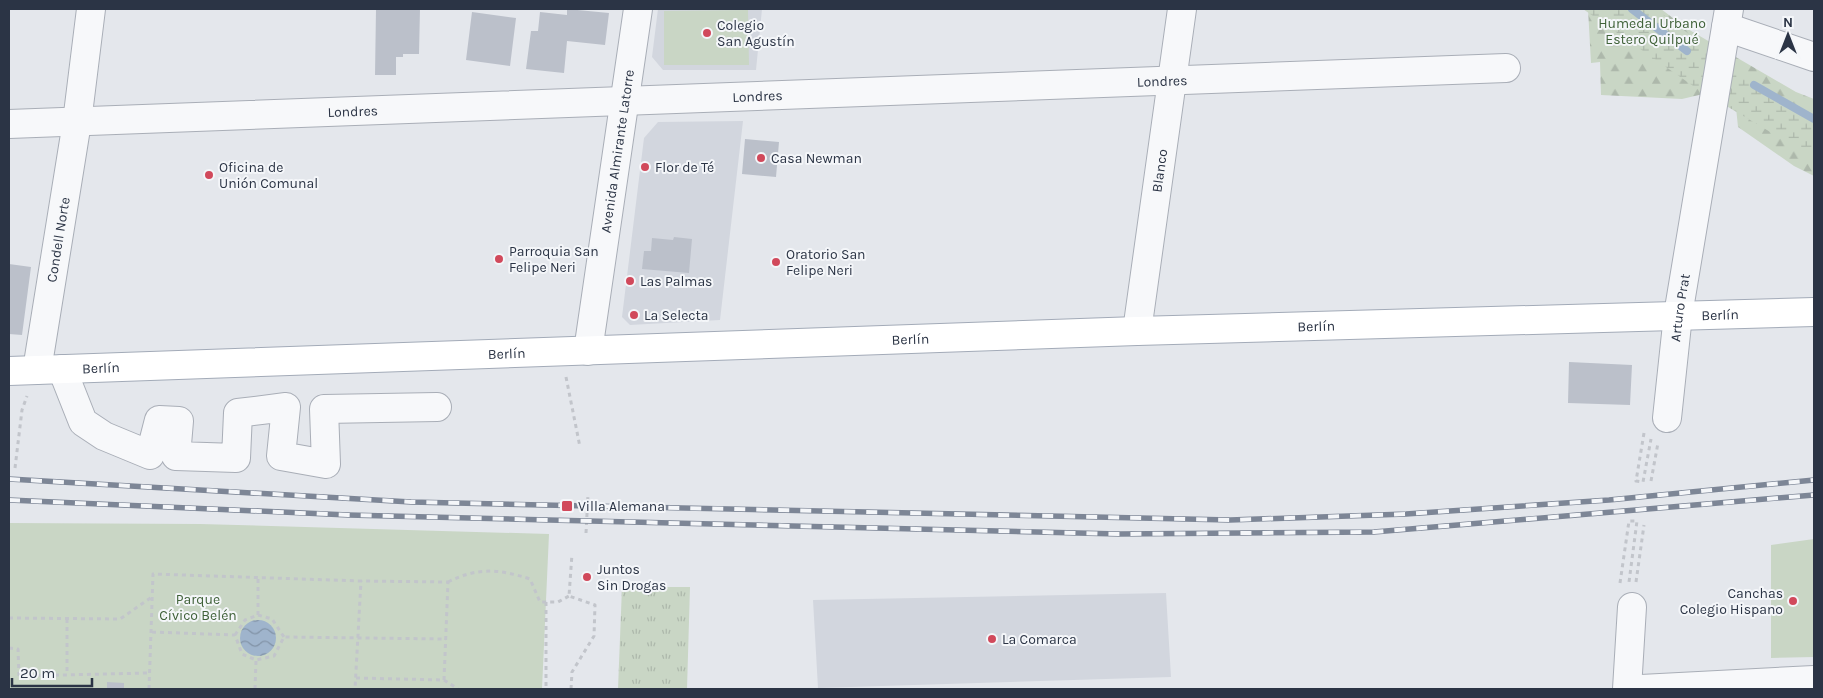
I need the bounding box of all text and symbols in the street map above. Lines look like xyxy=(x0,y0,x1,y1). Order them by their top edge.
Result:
north arrow xyxy=(1763,10,1813,60)
text: N xyxy=(1783,14,1793,31)
park label: Humedal Urbano Estero Quilpué xyxy=(1598,15,1706,48)
place label: Colegio San Agustín xyxy=(717,17,795,50)
marker: Colegio San Agustín xyxy=(701,27,713,39)
street label: Avenida Almirante Latorre xyxy=(597,68,638,234)
street label: Londres xyxy=(1137,71,1188,90)
street label: Londres xyxy=(732,87,783,105)
street label: Londres xyxy=(327,102,378,121)
street label: Blanco xyxy=(1148,148,1171,193)
place label: Casa Newman xyxy=(771,150,862,167)
marker: Casa Newman xyxy=(755,152,767,164)
place label: Oficina de Unión Comunal xyxy=(219,159,318,192)
place label: Flor de Té xyxy=(655,159,714,176)
marker: Flor de Té xyxy=(639,161,651,173)
marker: Oficina de Unión Comunal xyxy=(203,169,215,181)
street label: Condell Norte xyxy=(43,196,73,284)
place label: Parroquia San Felipe Neri xyxy=(509,243,599,276)
place label: Oratorio San Felipe Neri xyxy=(786,246,866,279)
marker: Parroquia San Felipe Neri xyxy=(493,253,505,265)
marker: Oratorio San Felipe Neri xyxy=(770,256,782,268)
street label: Arturo Prat xyxy=(1667,272,1693,343)
place label: Las Palmas xyxy=(640,273,712,290)
marker: Las Palmas xyxy=(624,275,636,287)
street label: Berlín xyxy=(1701,306,1739,324)
place label: La Selecta xyxy=(644,307,709,324)
marker: La Selecta xyxy=(628,309,640,321)
street label: Berlín xyxy=(1297,317,1335,335)
street label: Berlín xyxy=(891,330,929,348)
street label: Berlín xyxy=(488,344,526,363)
street label: Berlín xyxy=(82,359,120,377)
place label: Villa Alemana xyxy=(578,498,665,515)
marker: Villa Alemana xyxy=(560,499,574,513)
place label: Juntos Sin Drogas xyxy=(597,561,666,594)
marker: Juntos Sin Drogas xyxy=(581,571,593,583)
place label: Canchas Colegio Hispano xyxy=(1680,585,1783,618)
park label: Parque Cívico Belén xyxy=(159,591,237,624)
marker: Canchas Colegio Hispano xyxy=(1787,595,1799,607)
place label: La Comarca xyxy=(1002,631,1077,648)
marker: La Comarca xyxy=(986,633,998,645)
scale bar xyxy=(12,656,92,688)
text: 20 m xyxy=(20,664,55,682)

